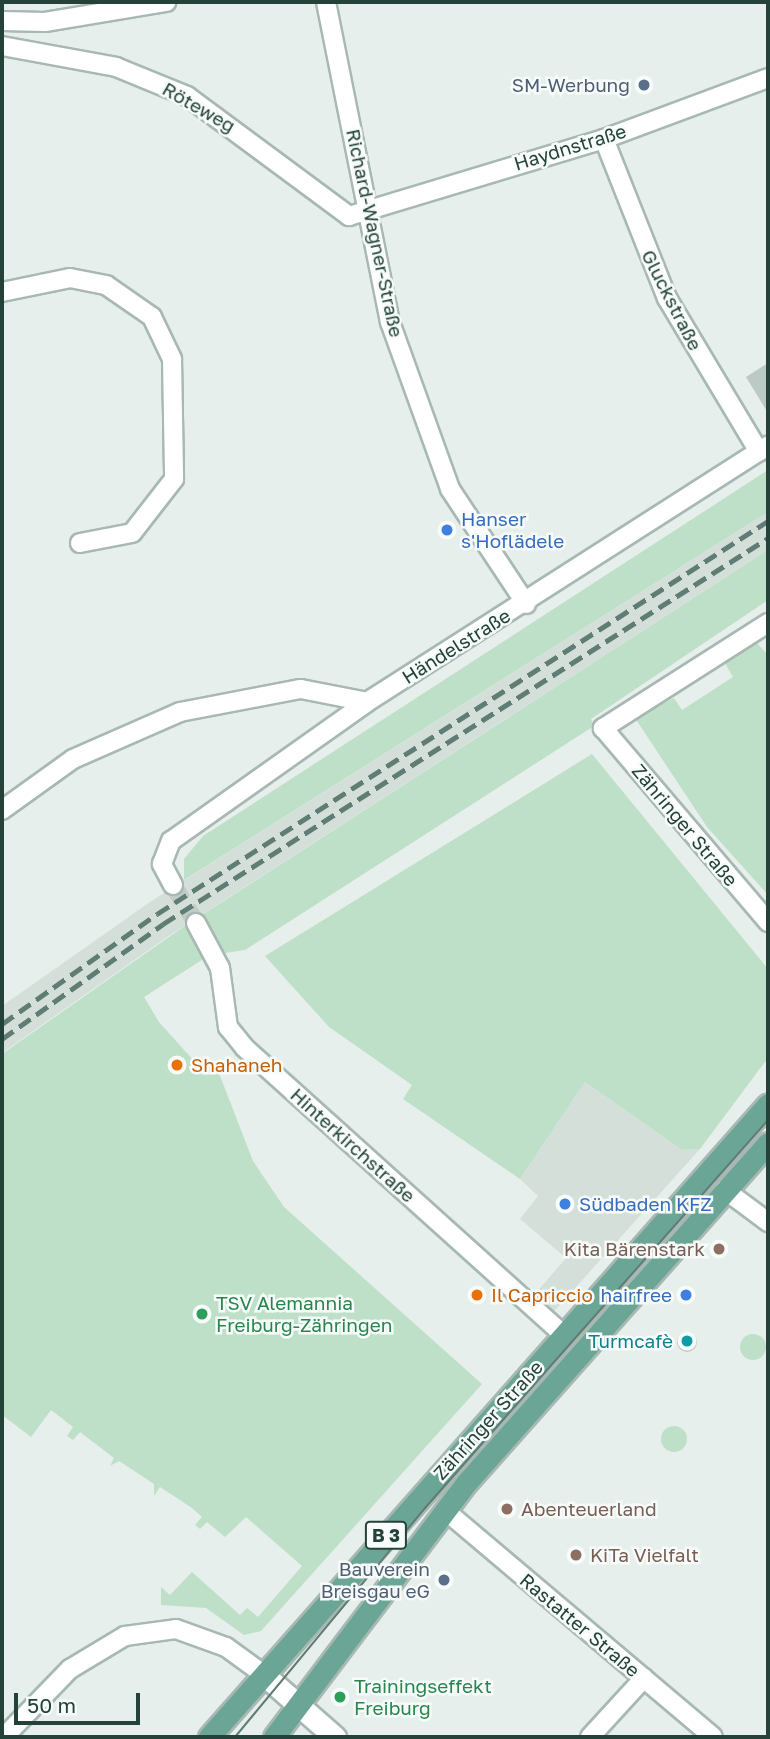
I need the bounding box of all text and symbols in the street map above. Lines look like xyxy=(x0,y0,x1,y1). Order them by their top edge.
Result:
place label: SM-Werbung xyxy=(512,74,630,96)
street label: Röteweg xyxy=(158,77,240,137)
marker: SM-Werbung xyxy=(636,77,652,93)
street label: Haydnstraße xyxy=(511,119,629,175)
street label: Richard-Wagner-Straße xyxy=(342,127,408,339)
street label: Gluckstraße xyxy=(637,246,707,354)
place label: Hanser s'Hoflädele xyxy=(461,508,564,552)
marker: Hanser s'Hoflädele xyxy=(439,522,455,538)
street label: Händelstraße xyxy=(398,604,514,688)
street label: Zähringer Straße xyxy=(627,759,743,891)
place label: Shahaneh xyxy=(191,1054,282,1076)
marker: Shahaneh xyxy=(169,1057,185,1073)
street label: Hinterkirchstraße xyxy=(286,1083,420,1207)
place label: Südbaden KFZ xyxy=(579,1193,712,1215)
marker: Südbaden KFZ xyxy=(557,1196,573,1212)
place label: Kita Bärenstark xyxy=(564,1238,705,1260)
marker: Kita Bärenstark xyxy=(711,1241,727,1257)
place label: Il Capriccio xyxy=(491,1284,593,1306)
place label: hairfree xyxy=(601,1284,672,1306)
marker: Il Capriccio xyxy=(469,1287,485,1303)
marker: hairfree xyxy=(678,1287,694,1303)
place label: TSV Alemannia Freiburg-Zähringen xyxy=(216,1292,392,1336)
marker: TSV Alemannia Freiburg-Zähringen xyxy=(194,1306,210,1322)
place label: Turmcafè xyxy=(588,1330,673,1352)
marker: Turmcafè xyxy=(679,1333,695,1349)
street label: Zähringer Straße xyxy=(429,1356,547,1484)
place label: Abenteuerland xyxy=(521,1498,657,1520)
marker: Abenteuerland xyxy=(499,1501,515,1517)
road number: B 3 xyxy=(363,1520,409,1550)
place label: KiTa Vielfalt xyxy=(590,1544,699,1566)
marker: KiTa Vielfalt xyxy=(568,1547,584,1563)
place label: Bauverein Breisgau eG xyxy=(321,1558,430,1602)
street label: Rastatter Straße xyxy=(516,1568,644,1682)
marker: Bauverein Breisgau eG xyxy=(436,1572,452,1588)
place label: Trainingseffekt Freiburg xyxy=(354,1675,492,1719)
scale bar xyxy=(18,1680,144,1724)
marker: Trainingseffekt Freiburg xyxy=(332,1689,348,1705)
text: 50 m xyxy=(27,1692,76,1718)

